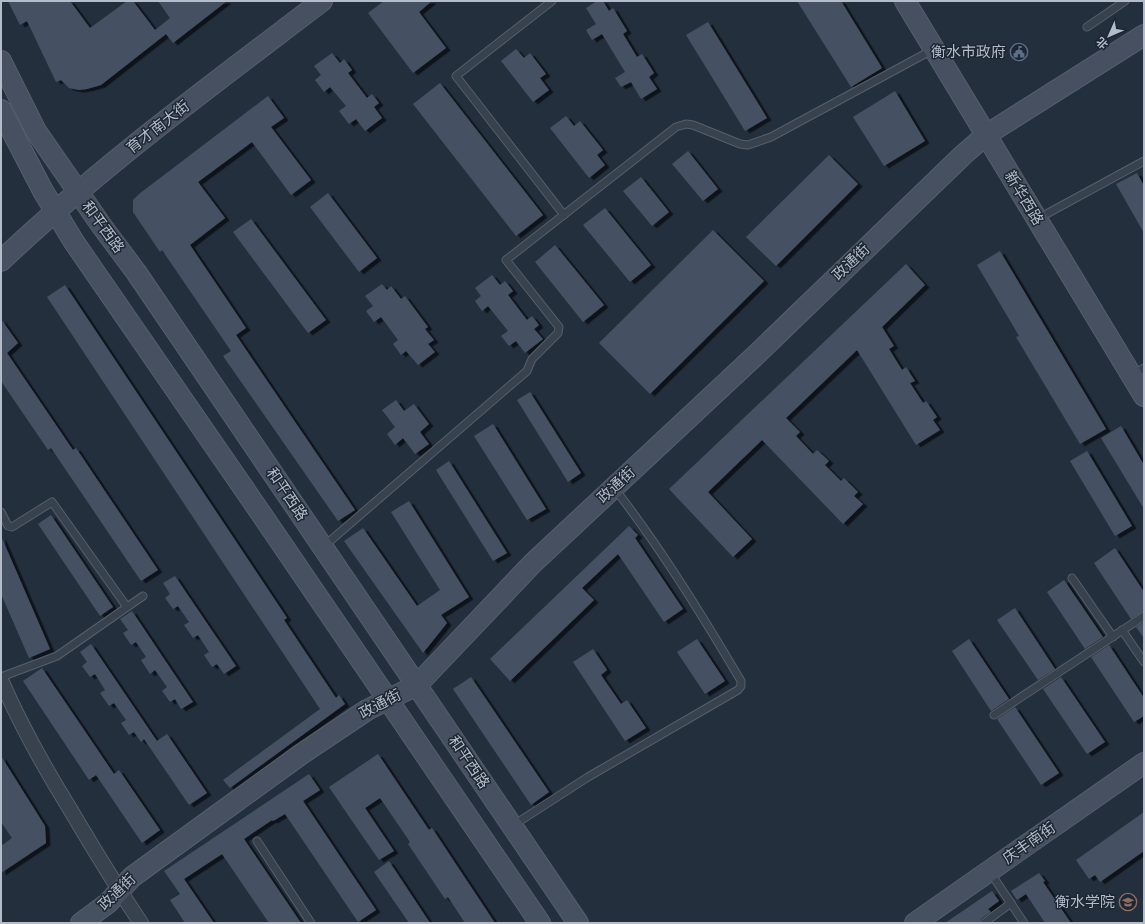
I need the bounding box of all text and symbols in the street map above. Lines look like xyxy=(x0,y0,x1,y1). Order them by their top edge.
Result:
north arrow xyxy=(1089,16,1129,56)
text: 北 xyxy=(1093,35,1110,52)
place label: 衡水市政府 xyxy=(931,42,1006,60)
public building icon: 衡水市政府 xyxy=(1009,42,1029,62)
street label: 育才南大街 xyxy=(122,96,192,156)
street label: 新华西路 xyxy=(1002,167,1048,228)
street label: 和平西路 xyxy=(79,197,129,256)
street label: 政通街 xyxy=(828,239,873,283)
street label: 政通街 xyxy=(593,462,638,506)
street label: 和平西路 xyxy=(264,464,312,523)
street label: 政通街 xyxy=(355,685,404,722)
street label: 和平西路 xyxy=(446,732,494,791)
street label: 庆丰南街 xyxy=(999,818,1058,867)
street label: 政通街 xyxy=(94,869,139,913)
place label: 衡水学院 xyxy=(1055,892,1115,910)
school or university icon: 衡水学院 xyxy=(1118,892,1138,912)

